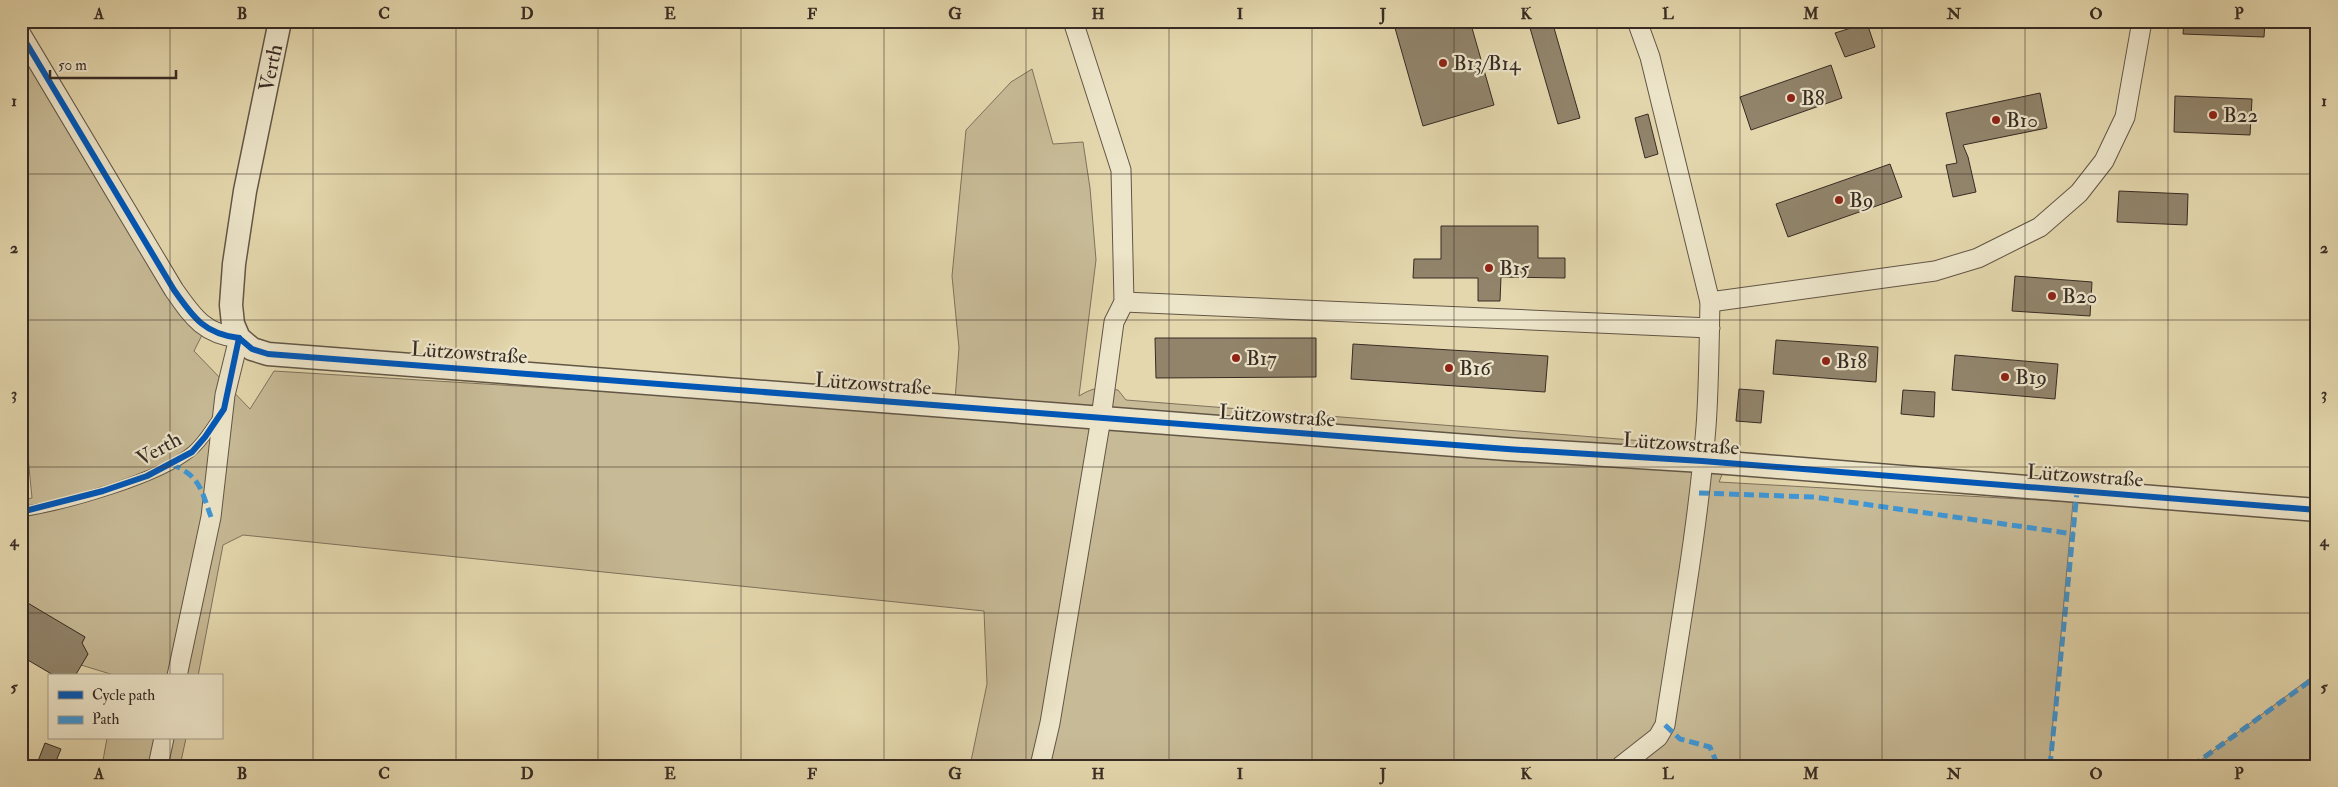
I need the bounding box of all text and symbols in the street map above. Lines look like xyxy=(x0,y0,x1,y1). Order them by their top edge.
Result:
text: A xyxy=(93,4,105,24)
text: B xyxy=(237,4,247,24)
text: C xyxy=(378,4,390,24)
text: D xyxy=(520,4,534,24)
text: E xyxy=(664,4,676,24)
text: F xyxy=(807,4,817,24)
text: G xyxy=(948,4,962,24)
text: H xyxy=(1091,4,1105,24)
text: I xyxy=(1237,4,1244,24)
text: J xyxy=(1379,4,1387,25)
text: K xyxy=(1520,4,1532,24)
text: L xyxy=(1662,4,1674,24)
text: M xyxy=(1802,4,1819,24)
text: N xyxy=(1946,4,1962,24)
text: O xyxy=(2089,4,2103,24)
text: P xyxy=(2234,4,2244,24)
street label: Verth xyxy=(253,42,289,94)
scale bar xyxy=(50,48,176,80)
place label: B13/B14 xyxy=(1453,50,1522,77)
text: 50 m xyxy=(58,56,87,75)
marker: B13/B14 xyxy=(1437,57,1449,69)
place label: B8 xyxy=(1801,85,1825,112)
text: 1 xyxy=(11,91,17,111)
text: 1 xyxy=(2321,91,2327,111)
marker: B8 xyxy=(1785,92,1797,104)
place label: B22 xyxy=(2223,102,2258,129)
place label: B10 xyxy=(2006,107,2038,134)
marker: B22 xyxy=(2207,109,2219,121)
marker: B10 xyxy=(1990,114,2002,126)
place label: B9 xyxy=(1849,187,1874,214)
marker: B9 xyxy=(1833,194,1845,206)
text: 2 xyxy=(10,238,18,258)
text: 2 xyxy=(2320,238,2328,258)
place label: B15 xyxy=(1499,255,1530,282)
marker: B15 xyxy=(1483,262,1495,274)
place label: B20 xyxy=(2062,283,2097,310)
marker: B20 xyxy=(2046,290,2058,302)
street label: Lützowstraße xyxy=(410,335,528,371)
place label: B17 xyxy=(1246,345,1277,372)
place label: B18 xyxy=(1836,348,1867,375)
marker: B17 xyxy=(1230,352,1242,364)
place label: B16 xyxy=(1459,355,1492,382)
marker: B18 xyxy=(1820,355,1832,367)
marker: B16 xyxy=(1443,362,1455,374)
place label: B19 xyxy=(2015,364,2047,391)
street label: Lützowstraße xyxy=(814,366,932,402)
marker: B19 xyxy=(1999,371,2011,383)
text: 3 xyxy=(11,384,17,404)
text: 3 xyxy=(2321,384,2327,404)
street label: Lützowstraße xyxy=(1218,398,1336,434)
street label: Verth xyxy=(132,426,186,472)
street label: Lützowstraße xyxy=(1622,426,1740,462)
street label: Lützowstraße xyxy=(2026,458,2144,494)
text: 4 xyxy=(9,531,20,551)
text: 4 xyxy=(2319,531,2330,551)
legend xyxy=(48,674,222,740)
text: 5 xyxy=(10,677,18,697)
text: 5 xyxy=(2320,677,2328,697)
text: Cycle path xyxy=(92,686,155,706)
text: Path xyxy=(92,710,119,729)
text: A xyxy=(93,764,105,784)
text: B xyxy=(237,764,247,784)
text: C xyxy=(378,764,390,784)
text: D xyxy=(520,764,534,784)
text: E xyxy=(664,764,676,784)
text: F xyxy=(807,764,817,784)
text: G xyxy=(948,764,962,784)
text: H xyxy=(1091,764,1105,784)
text: I xyxy=(1237,764,1244,784)
text: J xyxy=(1379,764,1387,785)
text: K xyxy=(1520,764,1532,784)
text: L xyxy=(1662,764,1674,784)
text: M xyxy=(1802,764,1819,784)
text: N xyxy=(1946,764,1962,784)
text: O xyxy=(2089,764,2103,784)
text: P xyxy=(2234,764,2244,784)

